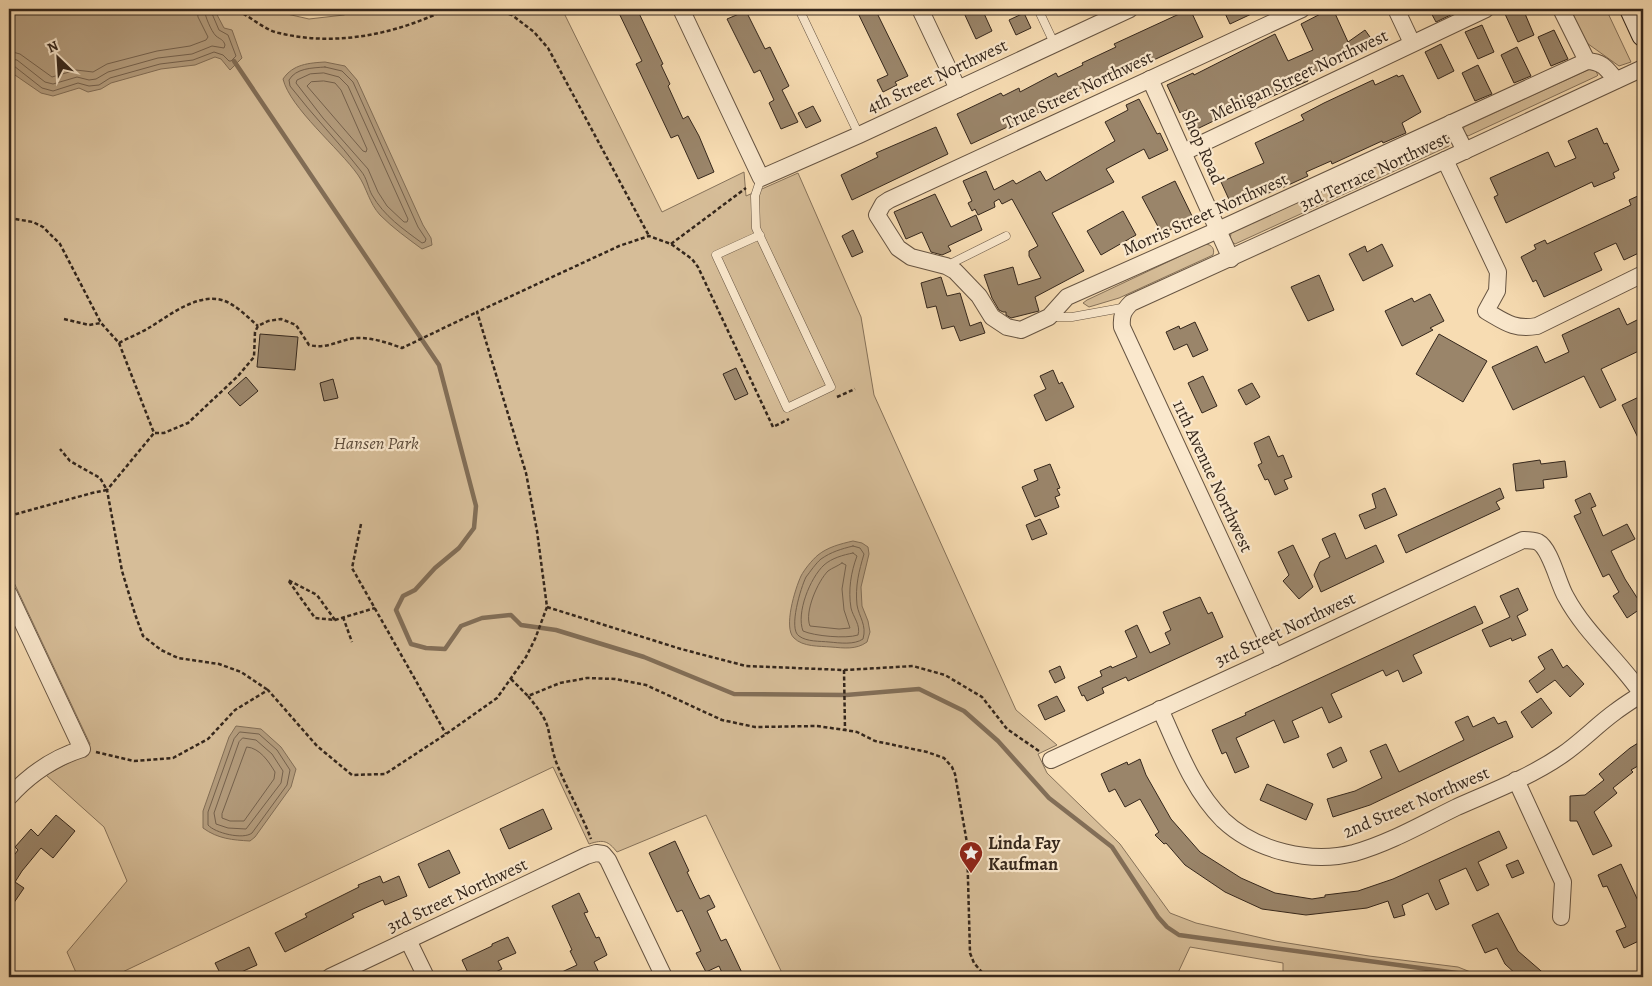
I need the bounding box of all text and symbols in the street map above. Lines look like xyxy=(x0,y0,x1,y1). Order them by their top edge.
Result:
street label: Mehigan Street Northwest xyxy=(1206,23,1392,127)
north arrow xyxy=(32,32,82,82)
street label: 4th Street Northwest xyxy=(863,33,1011,119)
text: N xyxy=(44,36,61,57)
street label: True Street Northwest xyxy=(999,45,1157,135)
street label: Shop Road xyxy=(1176,106,1230,188)
street label: 3rd Terrace Northwest xyxy=(1295,126,1453,216)
street label: Morris Street Northwest xyxy=(1119,167,1292,261)
street label: 11th Avenue Northwest xyxy=(1167,396,1259,556)
park label: Hansen Park xyxy=(333,431,419,455)
street label: 3rd Street Northwest xyxy=(1211,586,1359,672)
street label: 2nd Street Northwest xyxy=(1339,760,1493,844)
place label: Linda Fay Kaufman xyxy=(988,831,1061,876)
place icon: Linda Fay Kaufman xyxy=(958,840,984,874)
street label: 3rd Street Northwest xyxy=(383,852,531,938)

